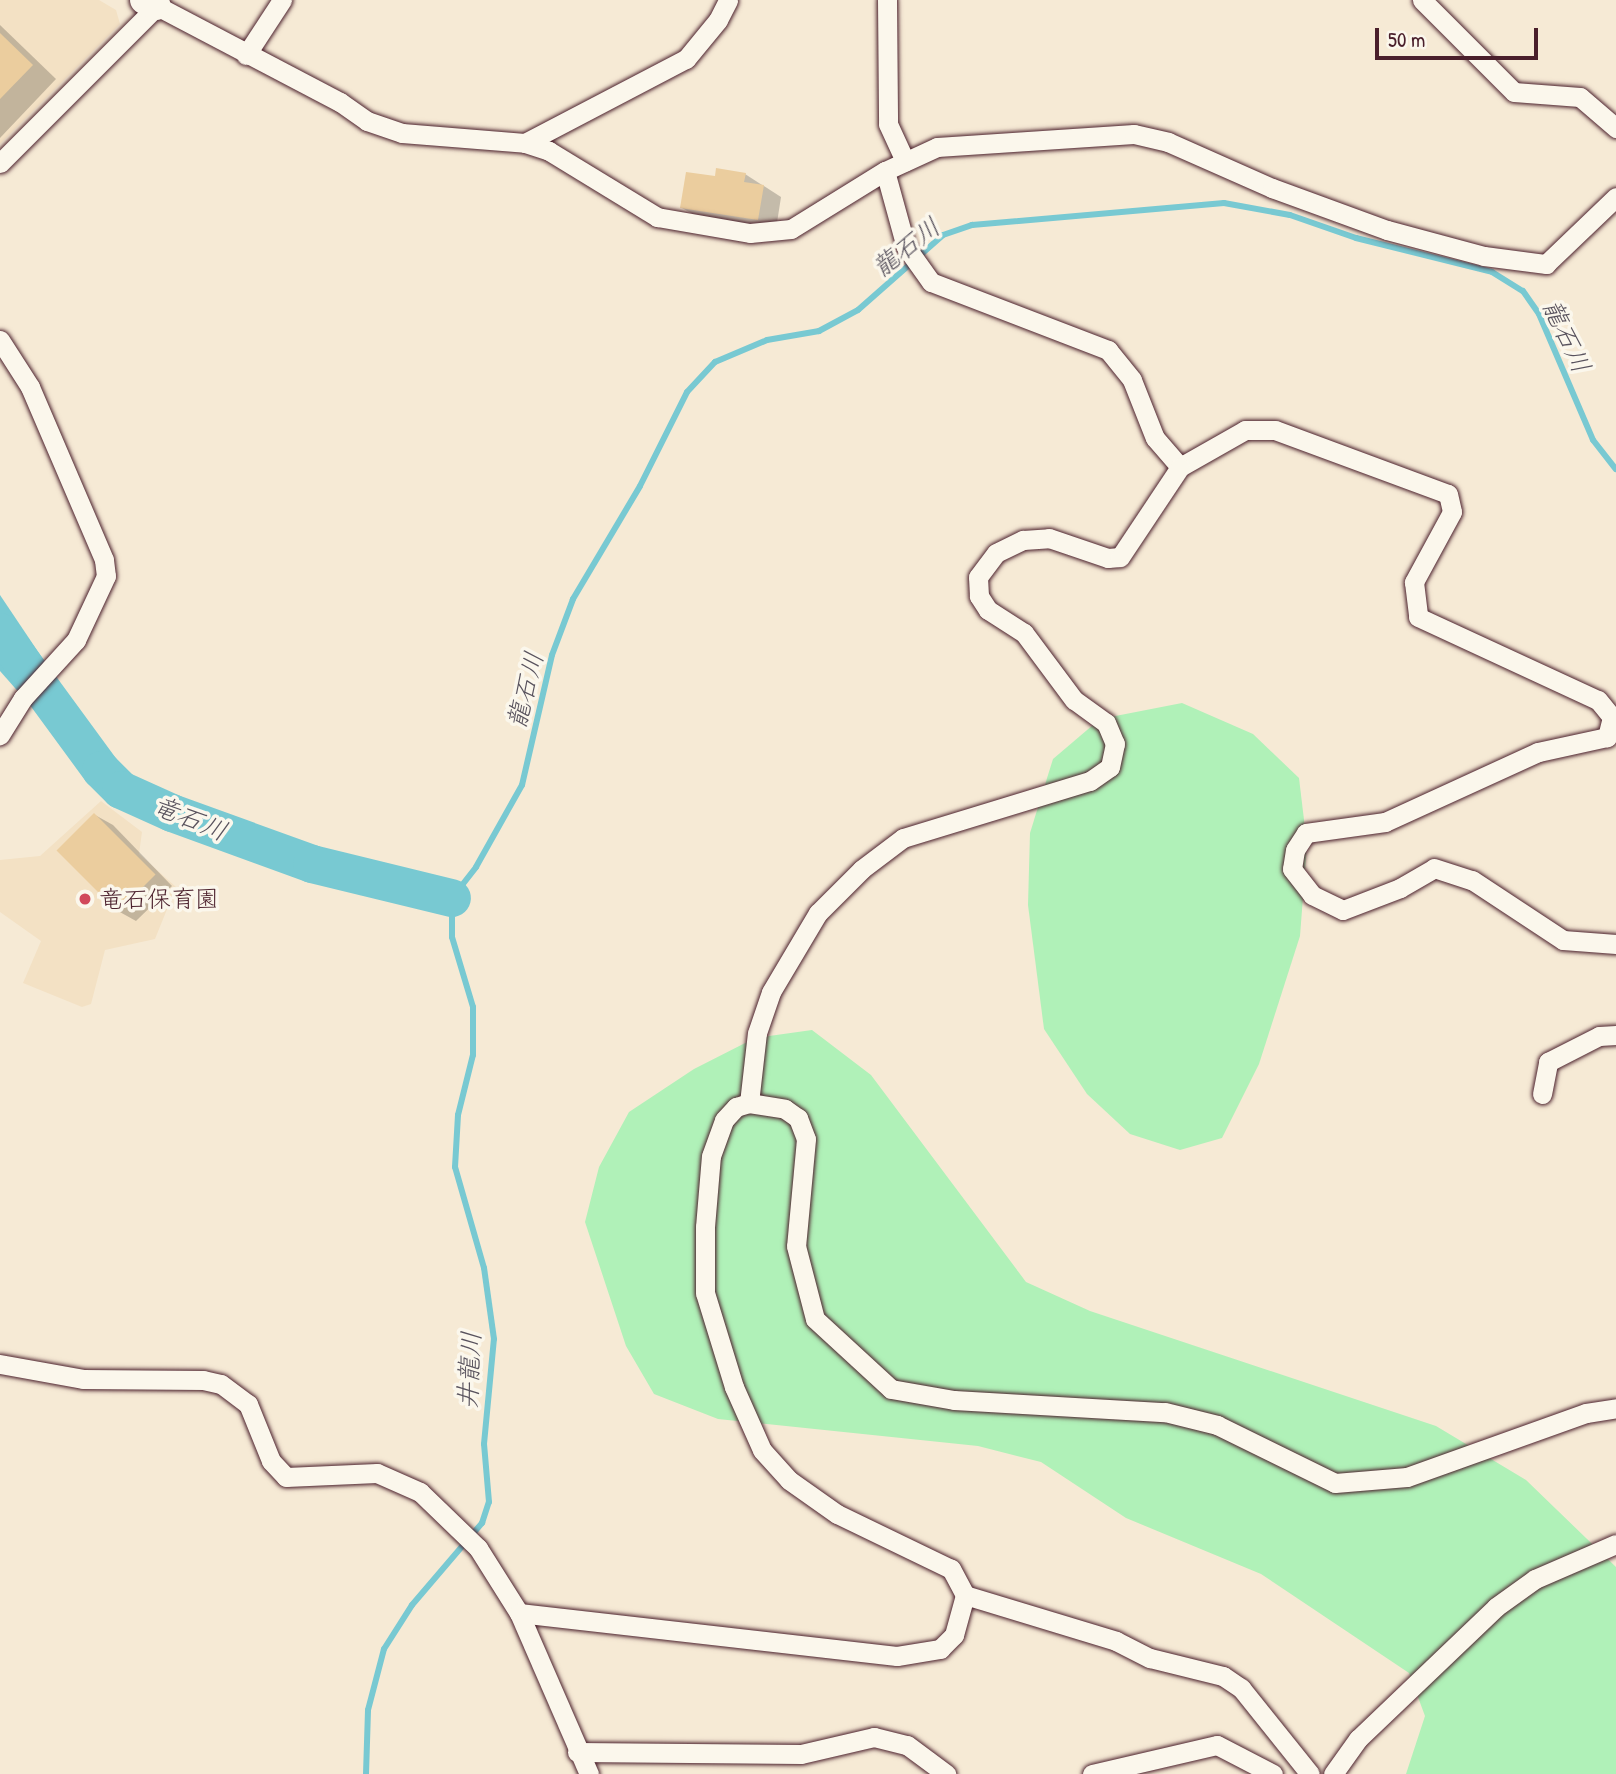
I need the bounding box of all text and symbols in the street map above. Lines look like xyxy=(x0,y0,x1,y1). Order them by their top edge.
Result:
scale bar xyxy=(1378,14,1541,58)
text: 50 m xyxy=(1388,25,1425,54)
water label: 龍石川 xyxy=(866,211,946,283)
water label: 龍石川 xyxy=(1536,294,1598,378)
water label: 龍石川 xyxy=(500,648,550,732)
water label: 竜石川 xyxy=(148,789,232,847)
place label: 竜石保育園 xyxy=(99,885,219,913)
marker: 竜石保育園 xyxy=(77,891,93,907)
water label: 井龍川 xyxy=(451,1330,487,1410)

